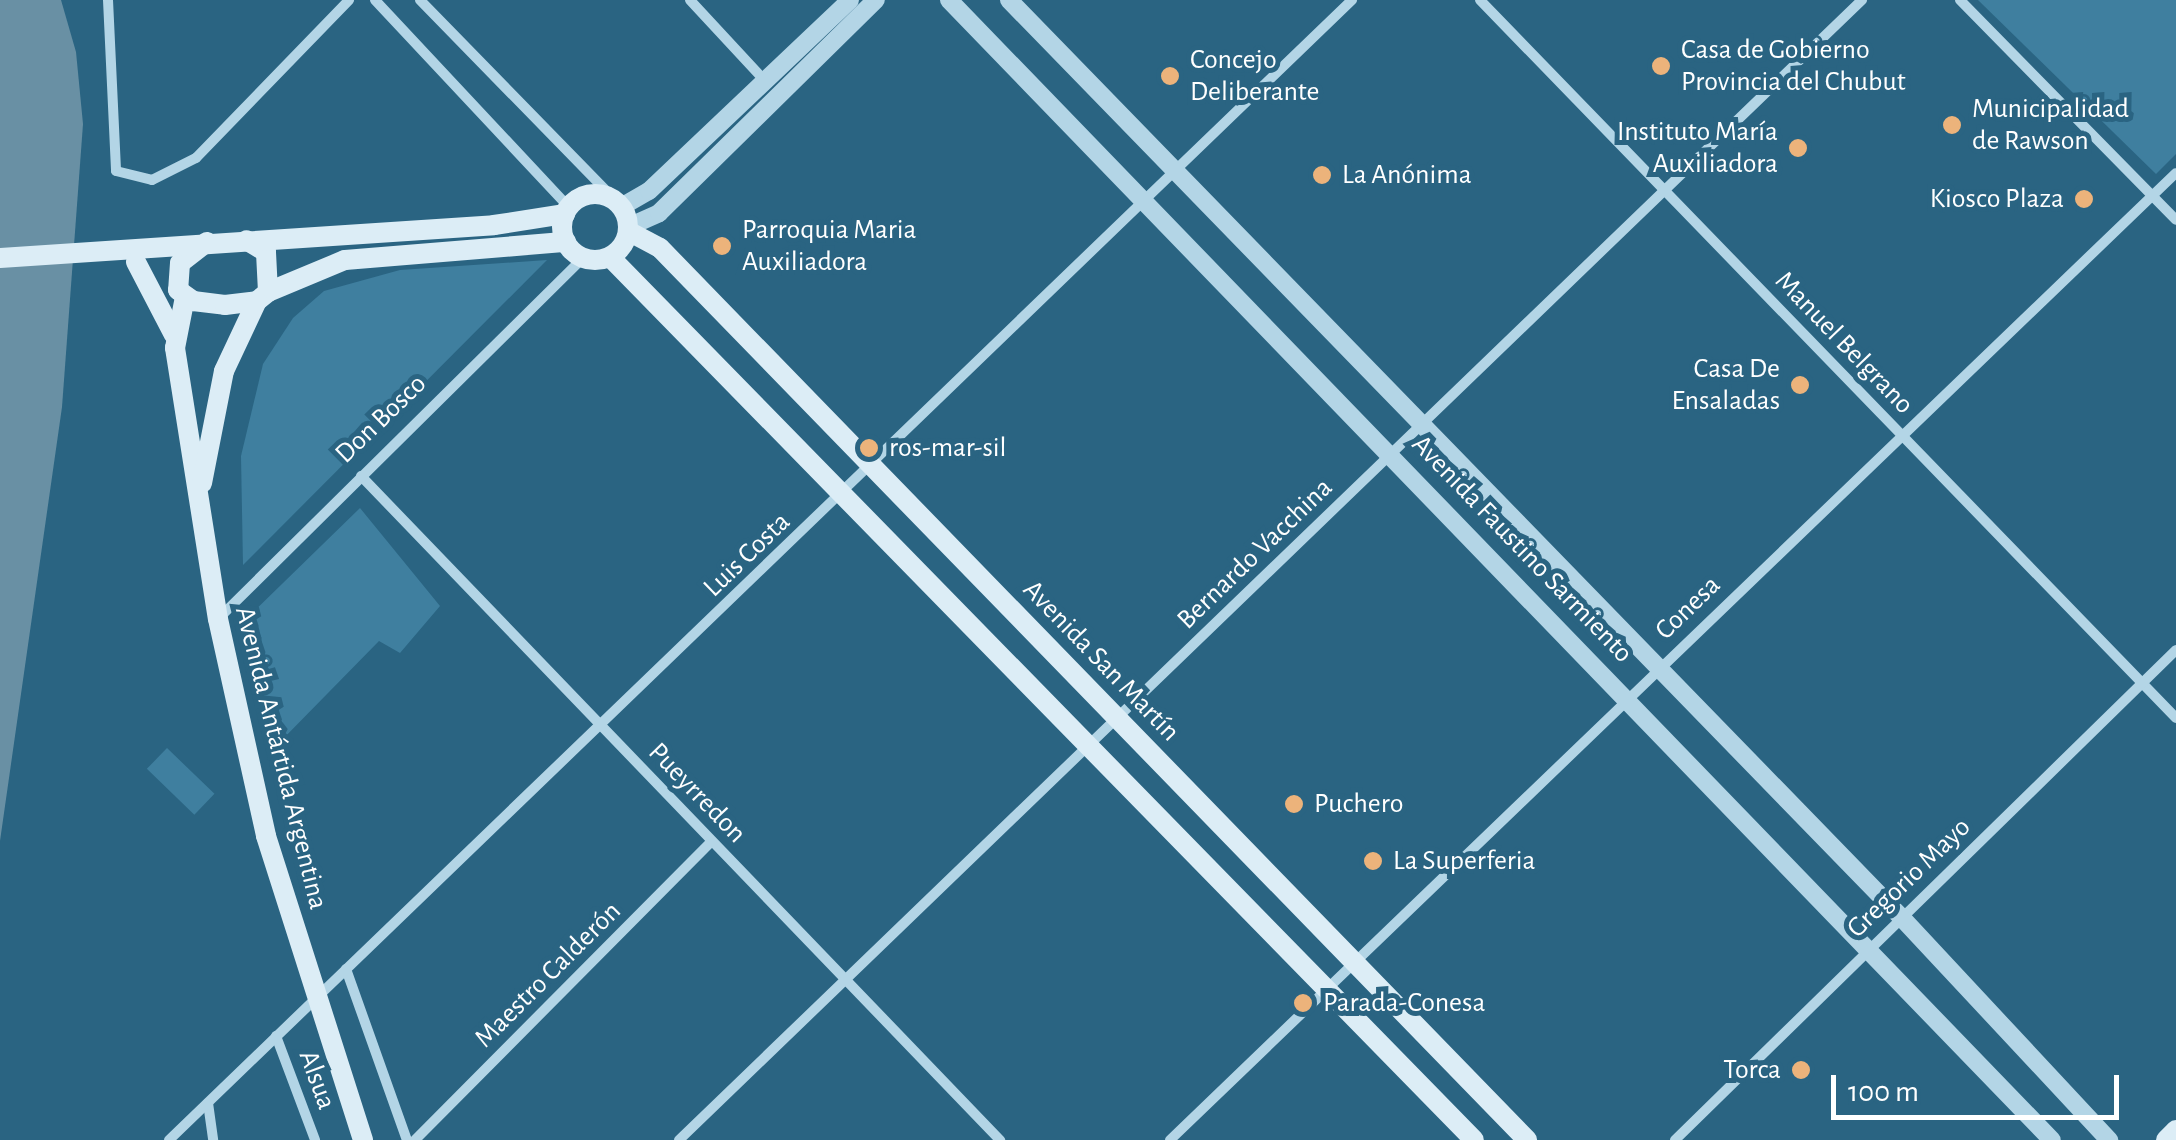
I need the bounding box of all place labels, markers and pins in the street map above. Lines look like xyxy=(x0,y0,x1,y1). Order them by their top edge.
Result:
place label: Casa de Gobierno Provincia del Chubut xyxy=(1681,33,1906,99)
place label: Concejo Deliberante xyxy=(1190,43,1319,109)
marker: Casa de Gobierno Provincia del Chubut xyxy=(1650,55,1672,77)
marker: Concejo Deliberante xyxy=(1159,65,1181,87)
place label: Municipalidad de Rawson xyxy=(1972,92,2129,158)
marker: Municipalidad de Rawson xyxy=(1941,114,1963,136)
place label: Instituto María Auxiliadora xyxy=(1617,115,1778,181)
marker: Instituto María Auxiliadora xyxy=(1787,137,1809,159)
place label: La Anónima xyxy=(1342,158,1472,192)
marker: La Anónima xyxy=(1311,164,1333,186)
place label: Kiosco Plaza xyxy=(1930,182,2064,216)
marker: Kiosco Plaza xyxy=(2073,188,2095,210)
place label: Parroquia Maria Auxiliadora xyxy=(742,213,916,279)
marker: Parroquia Maria Auxiliadora xyxy=(711,235,733,257)
place label: Casa De Ensaladas xyxy=(1671,352,1780,418)
marker: Casa De Ensaladas xyxy=(1789,374,1811,396)
place label: ros-mar-sil xyxy=(889,431,1007,465)
marker: ros-mar-sil xyxy=(858,437,880,459)
place label: Puchero xyxy=(1314,787,1403,821)
marker: Puchero xyxy=(1283,793,1305,815)
place label: La Superferia xyxy=(1393,844,1536,878)
marker: La Superferia xyxy=(1362,850,1384,872)
place label: Parada-Conesa xyxy=(1323,986,1485,1020)
marker: Parada-Conesa xyxy=(1292,992,1314,1014)
place label: Torca xyxy=(1723,1053,1781,1087)
marker: Torca xyxy=(1790,1059,1812,1081)

